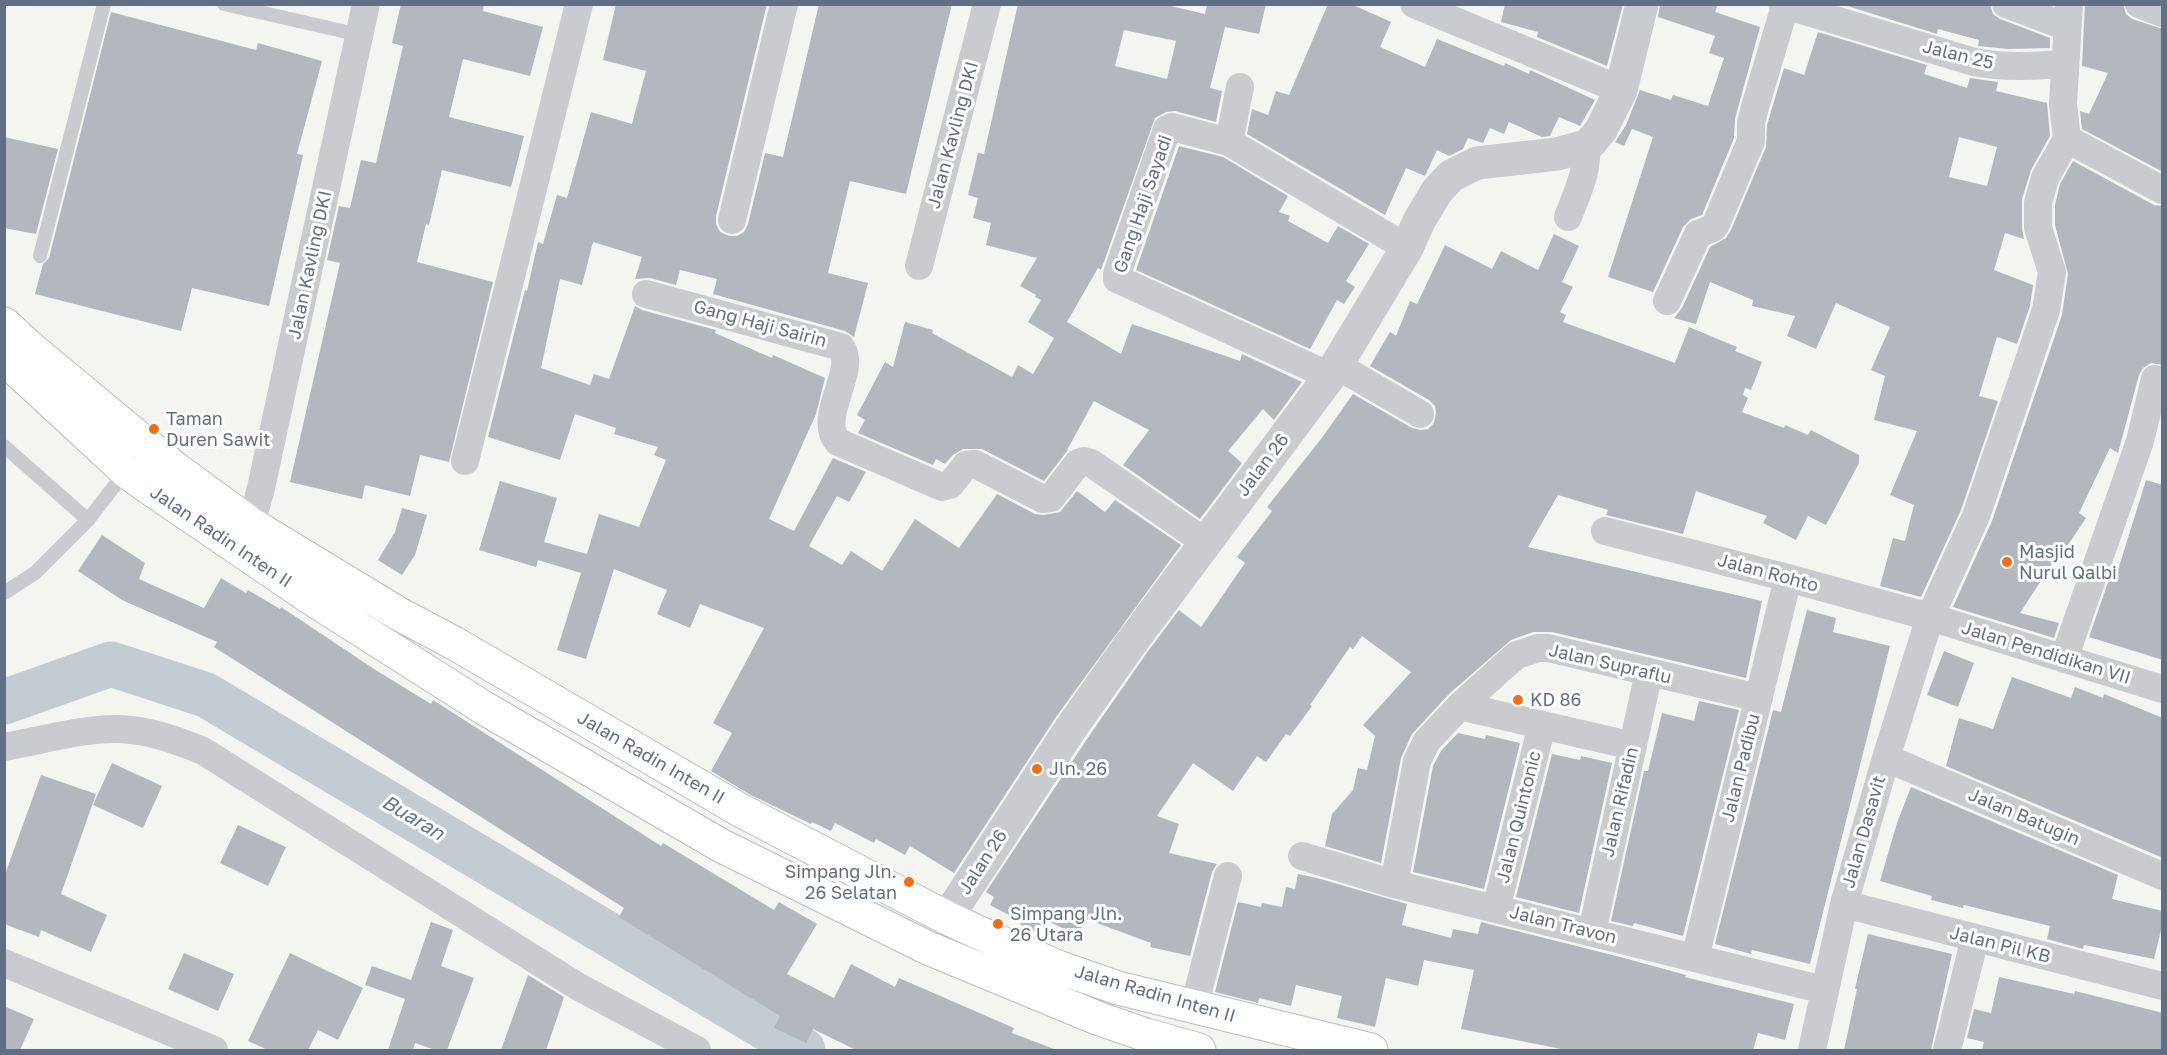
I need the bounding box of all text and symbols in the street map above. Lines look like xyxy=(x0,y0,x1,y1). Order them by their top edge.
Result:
street label: Jalan 25 xyxy=(1920,36,1996,74)
street label: Jalan Kavling DKI xyxy=(923,59,983,211)
street label: Gang Haji Sayadi xyxy=(1109,132,1177,276)
street label: Jalan Kavling DKI xyxy=(284,189,336,341)
street label: Gang Haji Sairin xyxy=(691,296,829,352)
place label: Taman Duren Sawit xyxy=(166,408,270,450)
marker: Taman Duren Sawit xyxy=(147,422,161,436)
street label: Jalan 26 xyxy=(1232,429,1294,501)
street label: Jalan Radin Inten II xyxy=(146,482,296,592)
place label: Masjid Nurul Qalbi xyxy=(2019,541,2117,584)
street label: Jalan Rohto xyxy=(1715,549,1821,597)
marker: Masjid Nurul Qalbi xyxy=(2000,555,2014,569)
street label: Jalan Pendidikan VII xyxy=(1959,617,2133,689)
street label: Jalan Supraflu xyxy=(1546,639,1674,689)
place label: KD 86 xyxy=(1530,689,1581,711)
marker: KD 86 xyxy=(1511,693,1525,707)
street label: Jalan Radin Inten II xyxy=(574,707,728,809)
street label: Jalan Padibu xyxy=(1717,711,1765,825)
street label: Jalan Rifadin xyxy=(1597,745,1643,859)
street label: Jalan Quintonic xyxy=(1492,749,1546,885)
place label: Jln. 26 xyxy=(1049,758,1107,780)
marker: Jln. 26 xyxy=(1030,762,1044,776)
street label: Jalan Dasavit xyxy=(1838,773,1890,891)
street label: Jalan Batugin xyxy=(1965,784,2083,850)
water label: Buaran xyxy=(378,790,448,846)
street label: Jalan 26 xyxy=(954,826,1012,898)
place label: Simpang Jln. 26 Selatan xyxy=(785,861,897,904)
marker: Simpang Jln. 26 Selatan xyxy=(902,875,916,889)
street label: Jalan Travon xyxy=(1507,901,1619,949)
place label: Simpang Jln. 26 Utara xyxy=(1010,903,1122,946)
marker: Simpang Jln. 26 Utara xyxy=(991,917,1005,931)
street label: Jalan Pil KB xyxy=(1947,922,2053,968)
street label: Jalan Radin Inten II xyxy=(1072,961,1238,1027)

